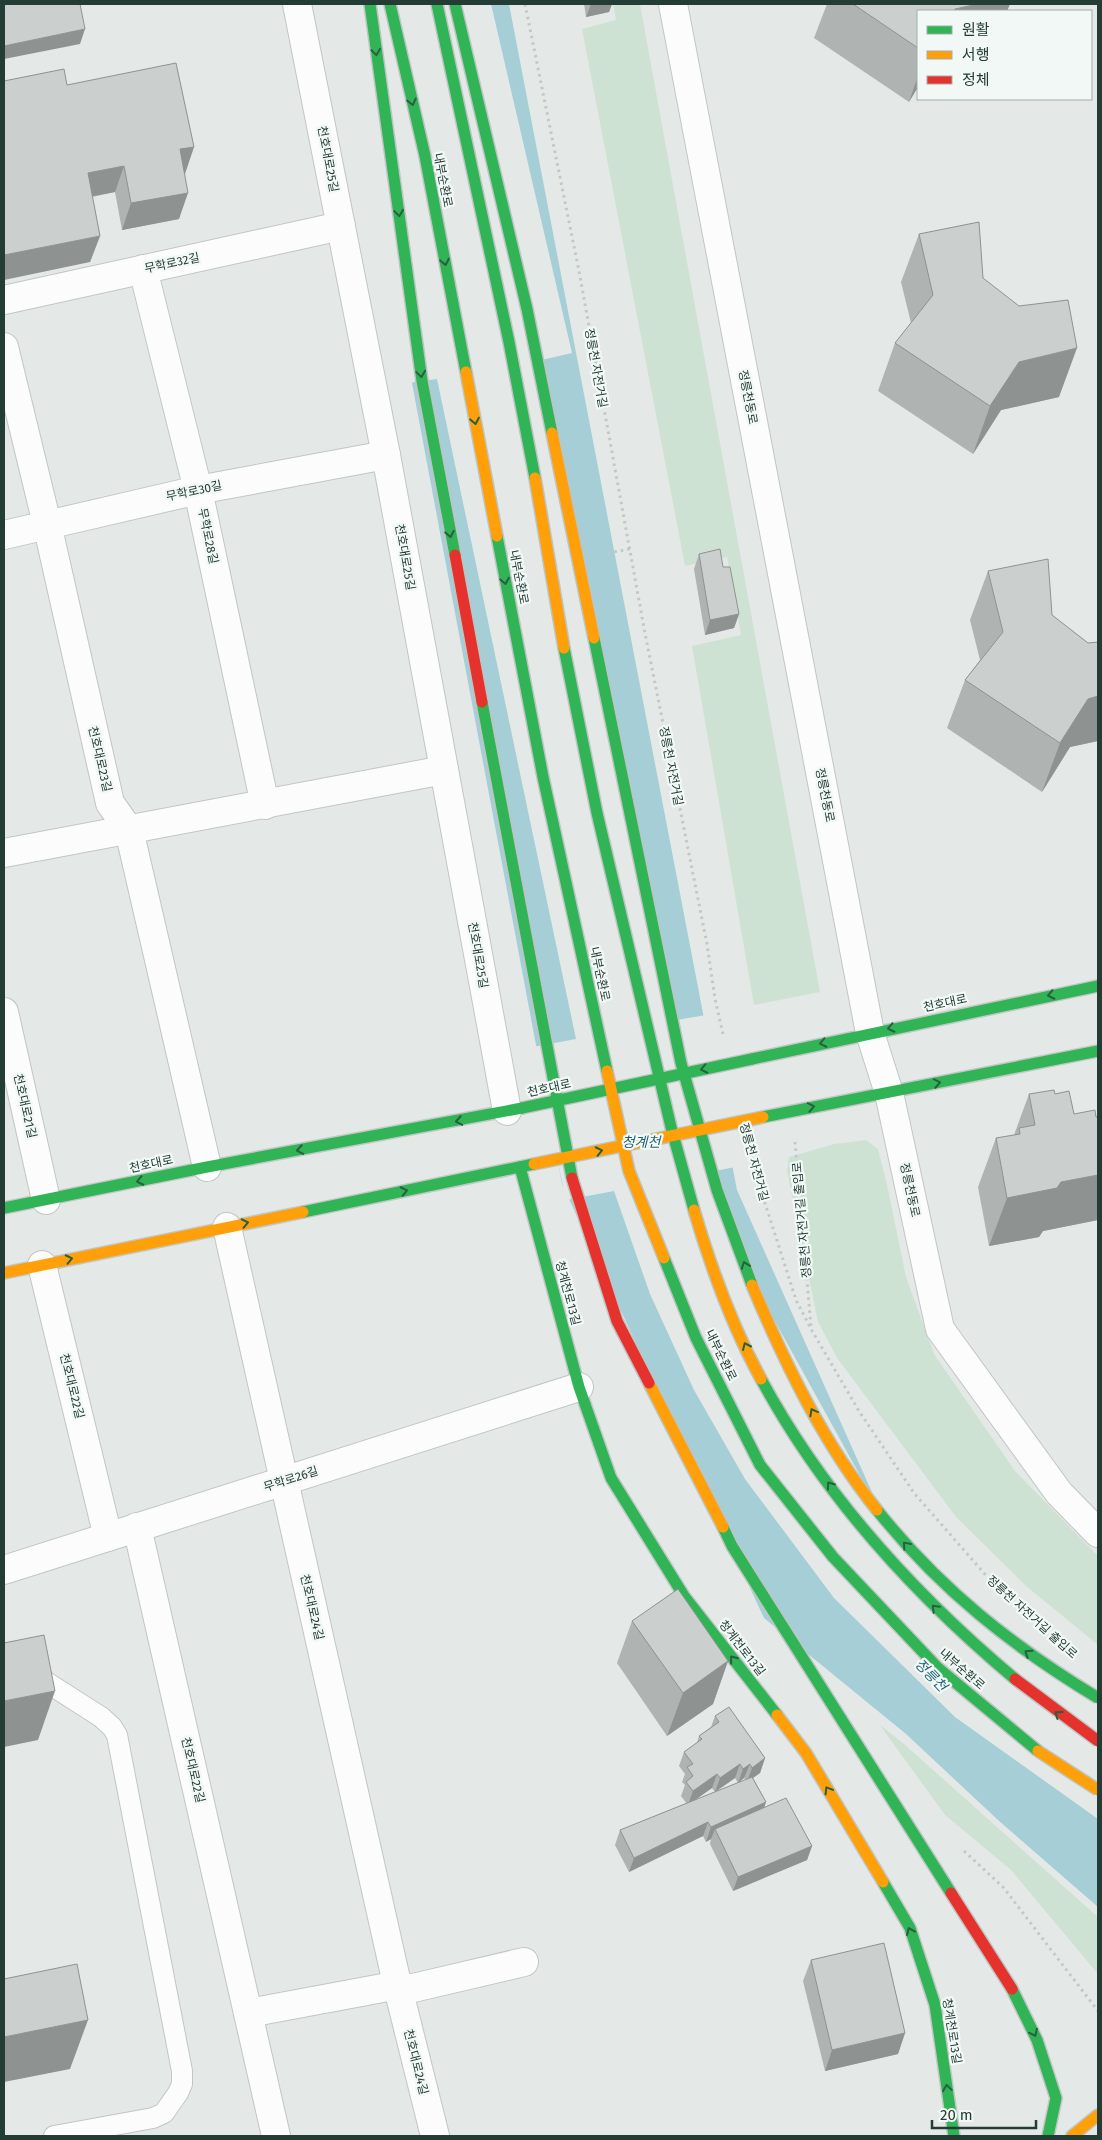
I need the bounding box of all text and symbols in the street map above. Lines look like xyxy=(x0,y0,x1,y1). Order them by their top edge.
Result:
legend xyxy=(917,10,1092,100)
text: 원활 xyxy=(962,21,990,39)
text: 서행 xyxy=(962,46,990,64)
one-way arrow xyxy=(371,48,381,56)
text: 정체 xyxy=(962,71,990,89)
one-way arrow xyxy=(406,98,417,107)
street label: 천호대로25길 xyxy=(315,125,341,193)
street label: 내부순환로 xyxy=(431,152,455,208)
one-way arrow xyxy=(393,209,403,217)
street label: 무학로32길 xyxy=(143,250,201,276)
one-way arrow xyxy=(439,257,449,266)
street label: 정릉천 자전거길 xyxy=(582,327,610,409)
street label: 정릉천동로 xyxy=(736,369,760,425)
one-way arrow xyxy=(415,370,425,378)
one-way arrow xyxy=(469,417,480,426)
street label: 무학로30길 xyxy=(165,478,223,504)
street label: 무학로28길 xyxy=(195,507,221,565)
street label: 천호대로25길 xyxy=(392,523,418,591)
one-way arrow xyxy=(445,529,455,538)
street label: 내부순환로 xyxy=(507,549,531,605)
one-way arrow xyxy=(500,577,510,585)
street label: 천호대로23길 xyxy=(86,725,114,793)
street label: 정릉천 자전거길 xyxy=(656,725,686,807)
street label: 정릉천동로 xyxy=(813,767,837,823)
street label: 천호대로25길 xyxy=(465,921,491,989)
street label: 내부순환로 xyxy=(587,946,613,1002)
one-way arrow xyxy=(1046,990,1055,1000)
street label: 천호대로 xyxy=(922,992,968,1014)
one-way arrow xyxy=(887,1023,896,1033)
one-way arrow xyxy=(818,1037,827,1048)
one-way arrow xyxy=(700,1063,709,1074)
street label: 천호대로21길 xyxy=(11,1072,39,1140)
street label: 천호대로 xyxy=(526,1077,572,1099)
one-way arrow xyxy=(932,1078,941,1089)
one-way arrow xyxy=(807,1103,816,1113)
one-way arrow xyxy=(455,1115,464,1125)
street label: 정릉천 자전거길 xyxy=(737,1121,771,1203)
water label: 청계천 xyxy=(622,1134,661,1151)
one-way arrow xyxy=(295,1145,304,1155)
one-way arrow xyxy=(595,1146,603,1156)
street label: 천호대로 xyxy=(128,1153,174,1175)
street label: 정릉천 자전거길 출입로 xyxy=(790,1161,814,1279)
street label: 정릉천동로 xyxy=(897,1162,923,1218)
one-way arrow xyxy=(136,1175,144,1186)
one-way arrow xyxy=(400,1186,409,1197)
one-way arrow xyxy=(241,1219,249,1229)
one-way arrow xyxy=(64,1255,73,1265)
street label: 청계천로13길 xyxy=(553,1259,583,1327)
one-way arrow xyxy=(741,1261,751,1270)
street label: 내부순환로 xyxy=(703,1327,739,1383)
one-way arrow xyxy=(741,1342,752,1351)
street label: 천호대로22길 xyxy=(57,1352,87,1420)
one-way arrow xyxy=(810,1409,820,1418)
street label: 무학로26길 xyxy=(262,1464,320,1494)
one-way arrow xyxy=(827,1482,835,1491)
one-way arrow xyxy=(904,1542,912,1551)
street label: 천호대로24길 xyxy=(298,1573,326,1641)
street label: 정릉천 자전거길 출입로 xyxy=(984,1573,1080,1661)
one-way arrow xyxy=(931,1605,940,1614)
street label: 청계천로13길 xyxy=(716,1618,768,1678)
street label: 내부순환로 xyxy=(937,1646,987,1692)
one-way arrow xyxy=(1024,1650,1033,1659)
one-way arrow xyxy=(730,1655,739,1665)
water label: 정릉천 xyxy=(911,1656,951,1696)
one-way arrow xyxy=(1054,1711,1064,1720)
street label: 천호대로22길 xyxy=(179,1736,207,1804)
one-way arrow xyxy=(825,1787,835,1796)
one-way arrow xyxy=(906,1927,916,1935)
street label: 청계천로13길 xyxy=(940,1997,964,2065)
street label: 천호대로24길 xyxy=(401,2028,431,2096)
one-way arrow xyxy=(1028,2028,1038,2037)
one-way arrow xyxy=(942,2084,953,2092)
scale bar xyxy=(932,2098,1036,2130)
text: 20 m xyxy=(940,2106,973,2124)

